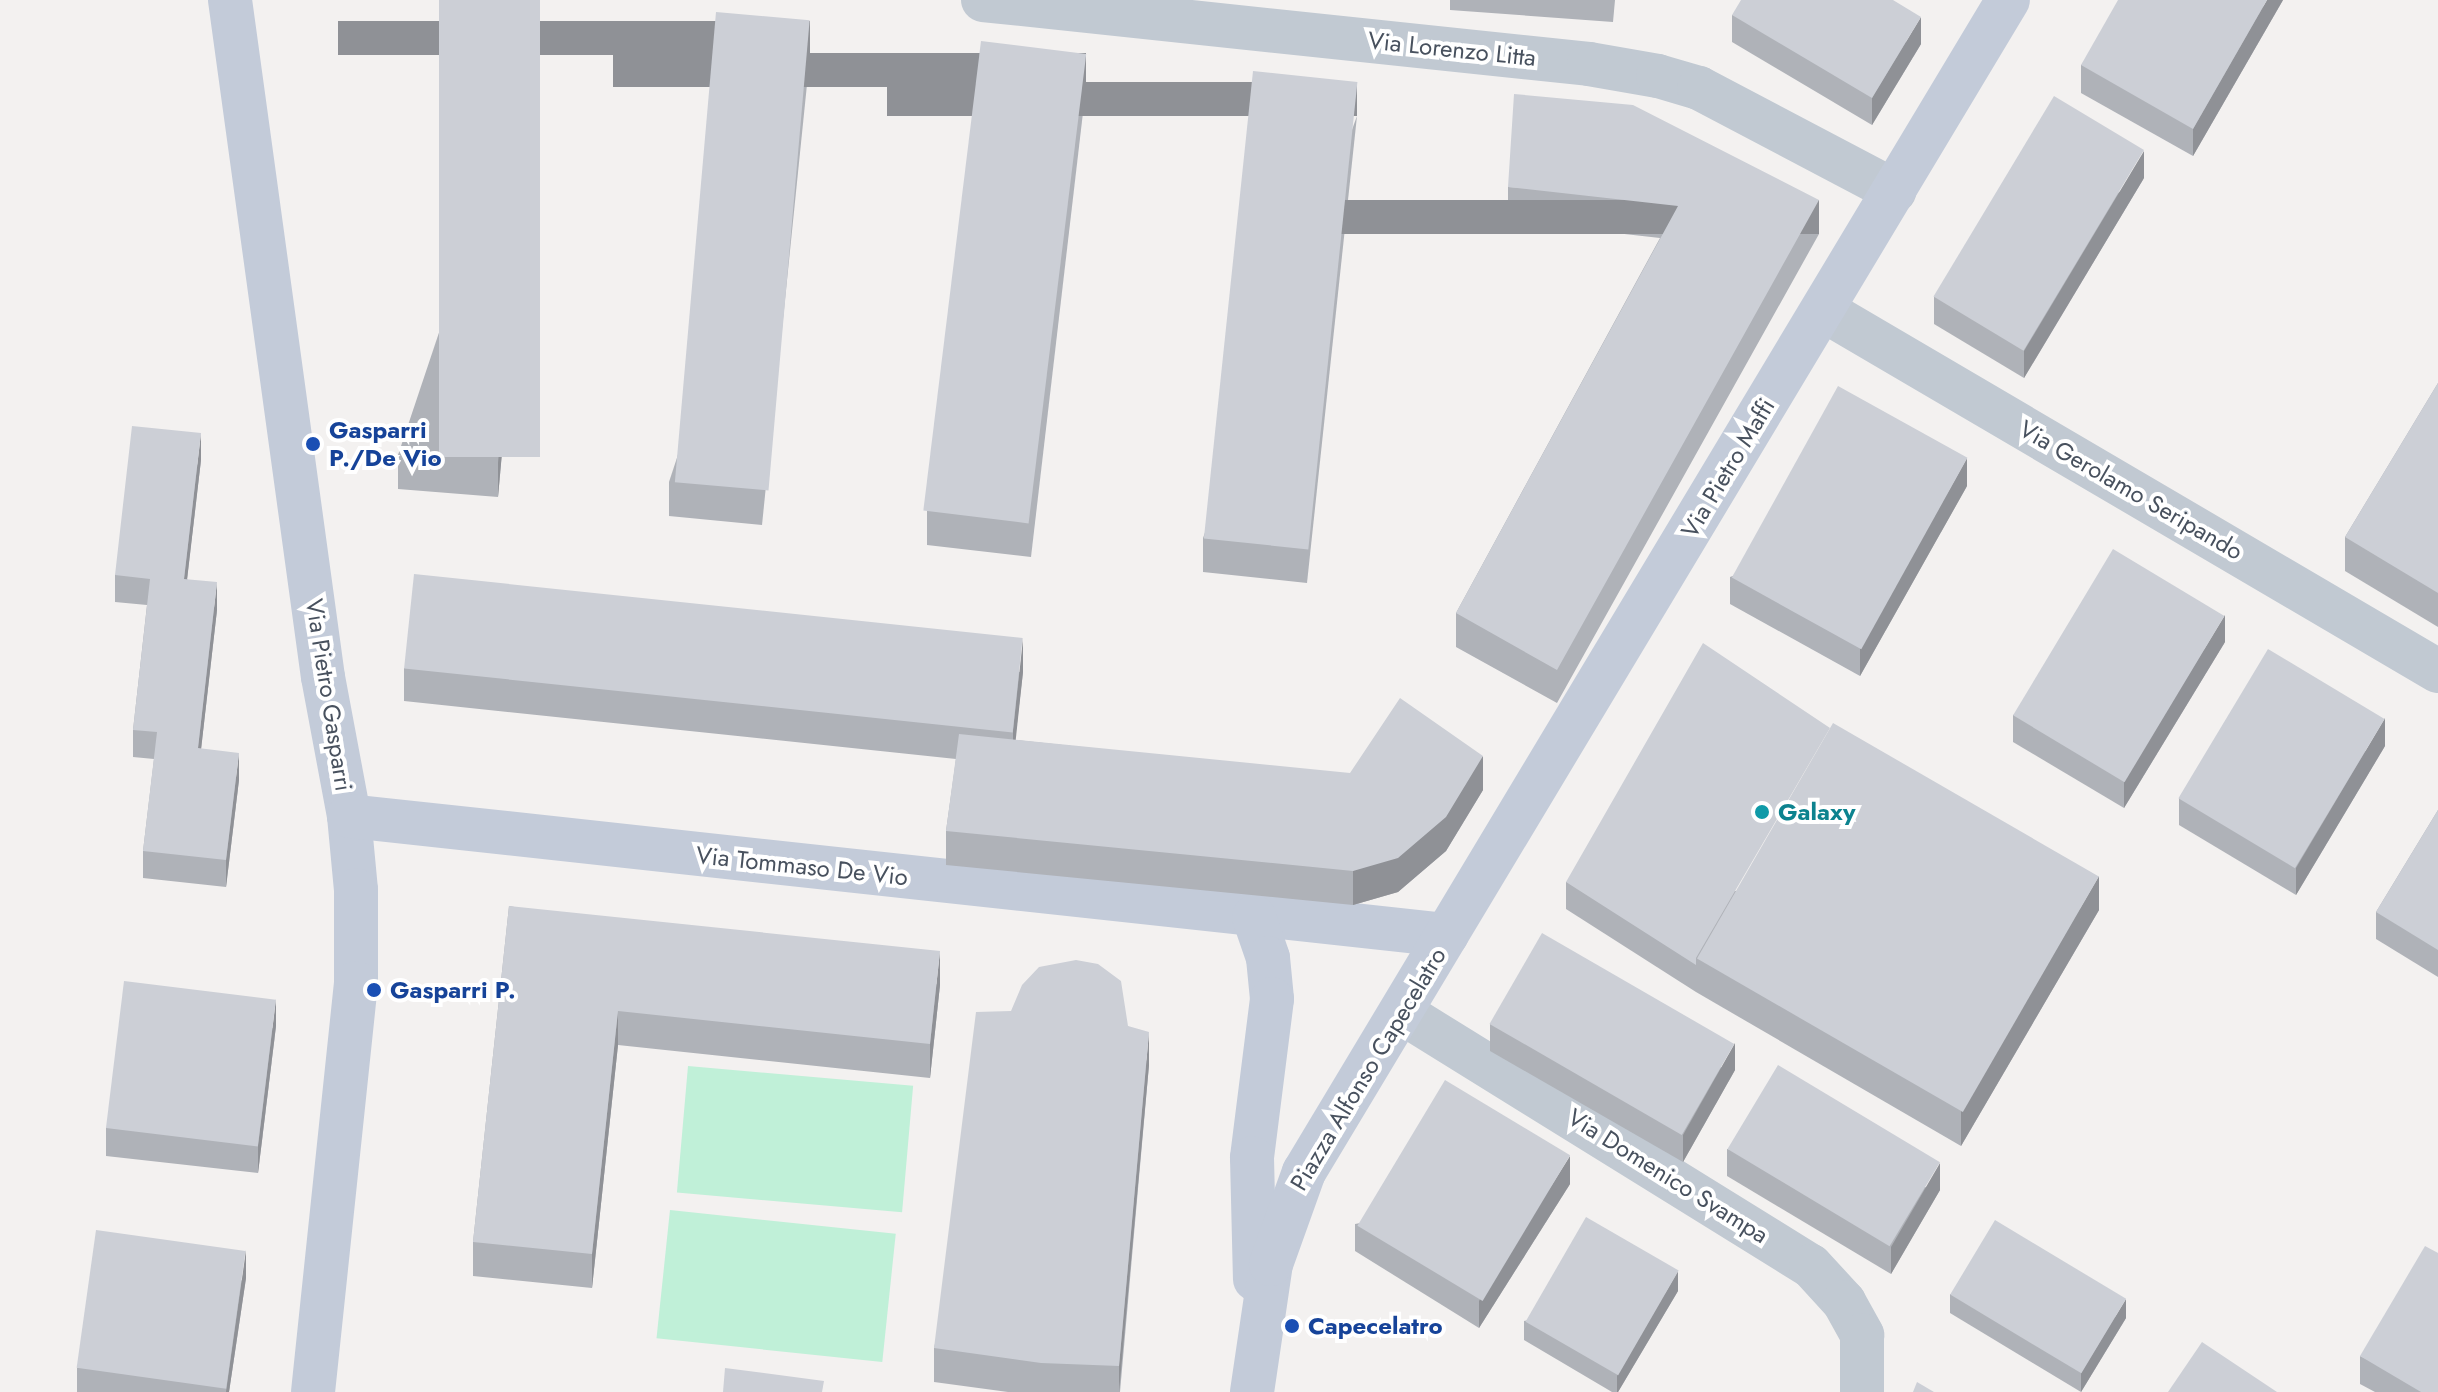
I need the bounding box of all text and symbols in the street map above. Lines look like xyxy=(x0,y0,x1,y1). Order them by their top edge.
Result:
street label: Via Lorenzo Litta xyxy=(1367,26,1537,72)
street label: Via Pietro Maffi xyxy=(1675,393,1781,543)
street label: Via Gerolamo Seripando xyxy=(2014,414,2248,566)
place label: Gasparri P./De Vio xyxy=(329,416,442,472)
marker: Gasparri P./De Vio xyxy=(304,435,322,453)
street label: Via Pietro Gasparri xyxy=(300,597,358,793)
place label: Galaxy xyxy=(1778,798,1856,826)
marker: Galaxy xyxy=(1753,803,1771,821)
street label: Via Tommaso De Vio xyxy=(695,841,909,891)
street label: Piazza Alfonso Capecelatro xyxy=(1284,942,1452,1196)
place label: Gasparri P. xyxy=(390,976,516,1004)
marker: Gasparri P. xyxy=(365,981,383,999)
street label: Via Domenico Svampa xyxy=(1562,1103,1774,1249)
place label: Capecelatro xyxy=(1308,1312,1443,1340)
marker: Capecelatro xyxy=(1283,1317,1301,1335)

